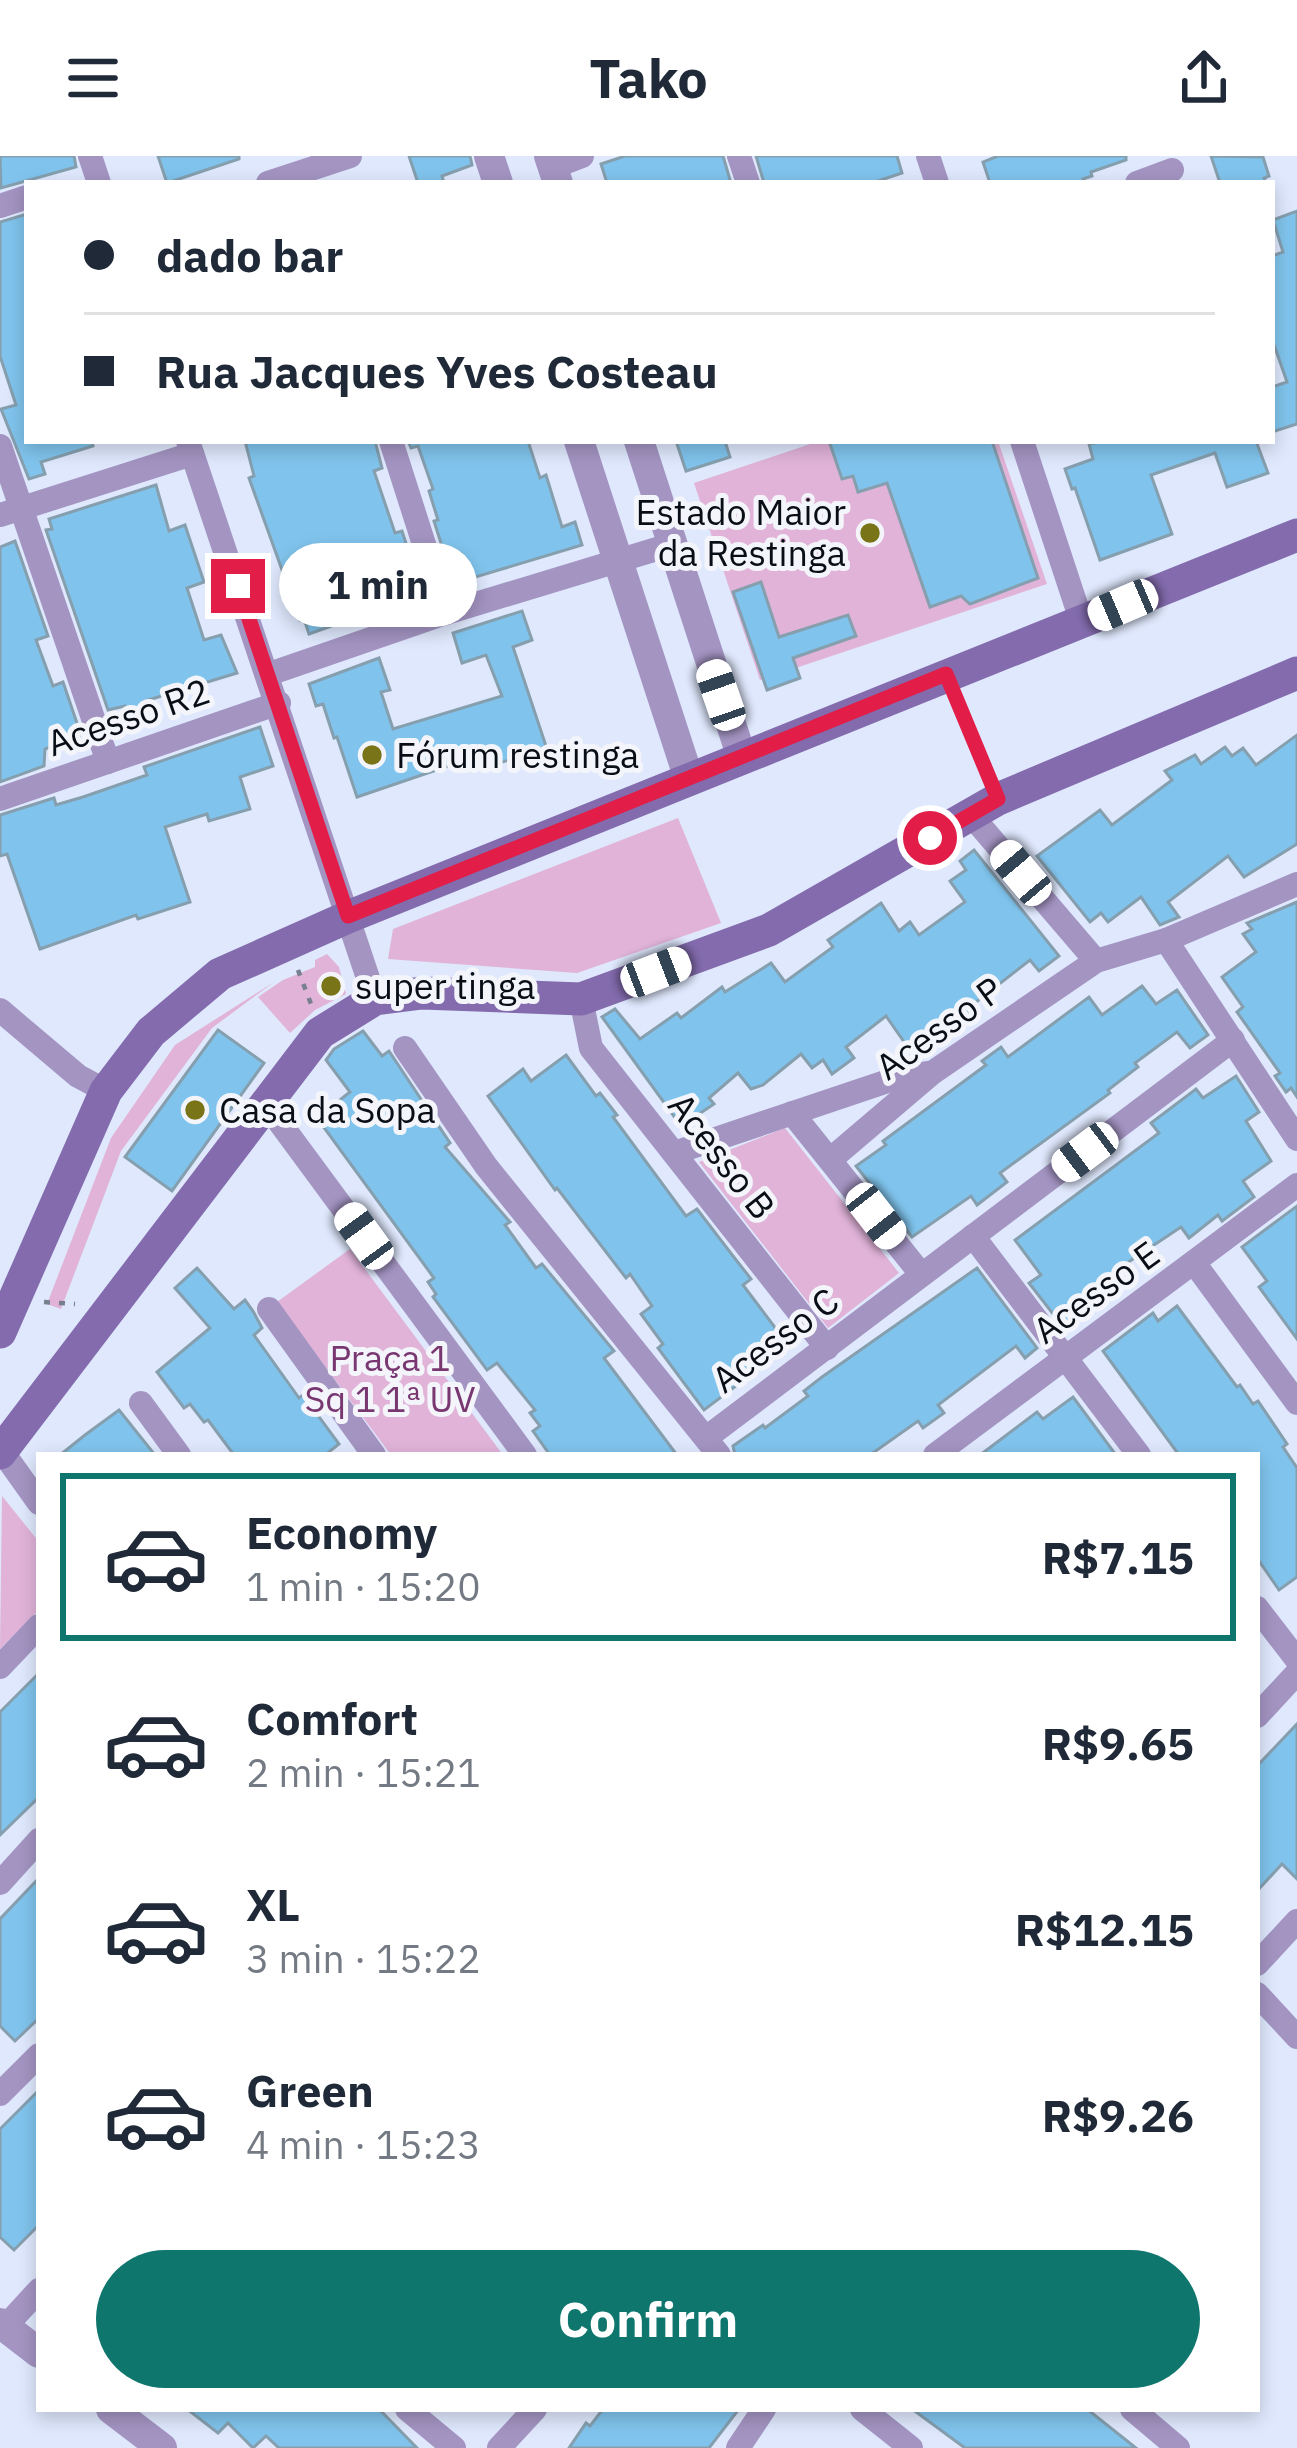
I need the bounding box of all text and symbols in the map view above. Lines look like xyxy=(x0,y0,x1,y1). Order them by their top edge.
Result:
text: Tako xyxy=(589,43,708,113)
icon: menu xyxy=(60,45,126,111)
icon: share xyxy=(1171,45,1237,111)
text: dado bar xyxy=(156,226,343,284)
text: Rua Jacques Yves Costeau xyxy=(156,342,718,400)
place label: Estado Maior da Restinga xyxy=(636,488,846,576)
marker: Estado Maior da Restinga xyxy=(857,520,883,546)
callout: 1 min xyxy=(280,544,478,628)
route end xyxy=(211,559,265,613)
text: 1 min xyxy=(327,559,429,610)
car xyxy=(1083,574,1163,636)
car xyxy=(692,655,750,735)
street label: Acesso R2 xyxy=(40,667,215,766)
place label: Fórum restinga xyxy=(396,731,639,778)
marker: Fórum restinga xyxy=(359,742,385,768)
route start xyxy=(903,811,957,865)
car xyxy=(984,834,1058,912)
car xyxy=(616,942,696,1002)
place label: super tinga xyxy=(355,962,536,1009)
street label: Acesso P xyxy=(866,966,1012,1090)
marker: super tinga xyxy=(318,973,344,999)
street label: Acesso B xyxy=(658,1083,786,1228)
place label: Casa da Sopa xyxy=(219,1086,436,1133)
marker: Casa da Sopa xyxy=(182,1097,208,1123)
car xyxy=(1045,1116,1125,1188)
car xyxy=(840,1177,912,1255)
car xyxy=(328,1196,400,1276)
street label: Acesso E xyxy=(1023,1230,1168,1353)
street label: Acesso C xyxy=(702,1277,847,1402)
park label: Praça 1 Sq 1 1ª UV xyxy=(304,1334,476,1422)
icon: car xyxy=(102,1503,210,1611)
text: Economy xyxy=(246,1503,437,1561)
text: R$7.15 xyxy=(1042,1528,1194,1586)
text: 1 min · 15:20 xyxy=(246,1561,481,1612)
icon: car xyxy=(102,1689,210,1797)
text: Comfort xyxy=(246,1689,418,1747)
text: R$9.65 xyxy=(1042,1714,1194,1772)
text: 2 min · 15:21 xyxy=(246,1747,481,1798)
icon: car xyxy=(102,1875,210,1983)
text: XL xyxy=(246,1875,300,1933)
text: R$12.15 xyxy=(1015,1900,1194,1958)
text: 3 min · 15:22 xyxy=(246,1933,481,1984)
icon: car xyxy=(102,2061,210,2169)
text: Green xyxy=(246,2061,374,2119)
text: R$9.26 xyxy=(1042,2086,1194,2144)
text: 4 min · 15:23 xyxy=(246,2119,481,2170)
button: Confirm xyxy=(96,2250,1200,2388)

